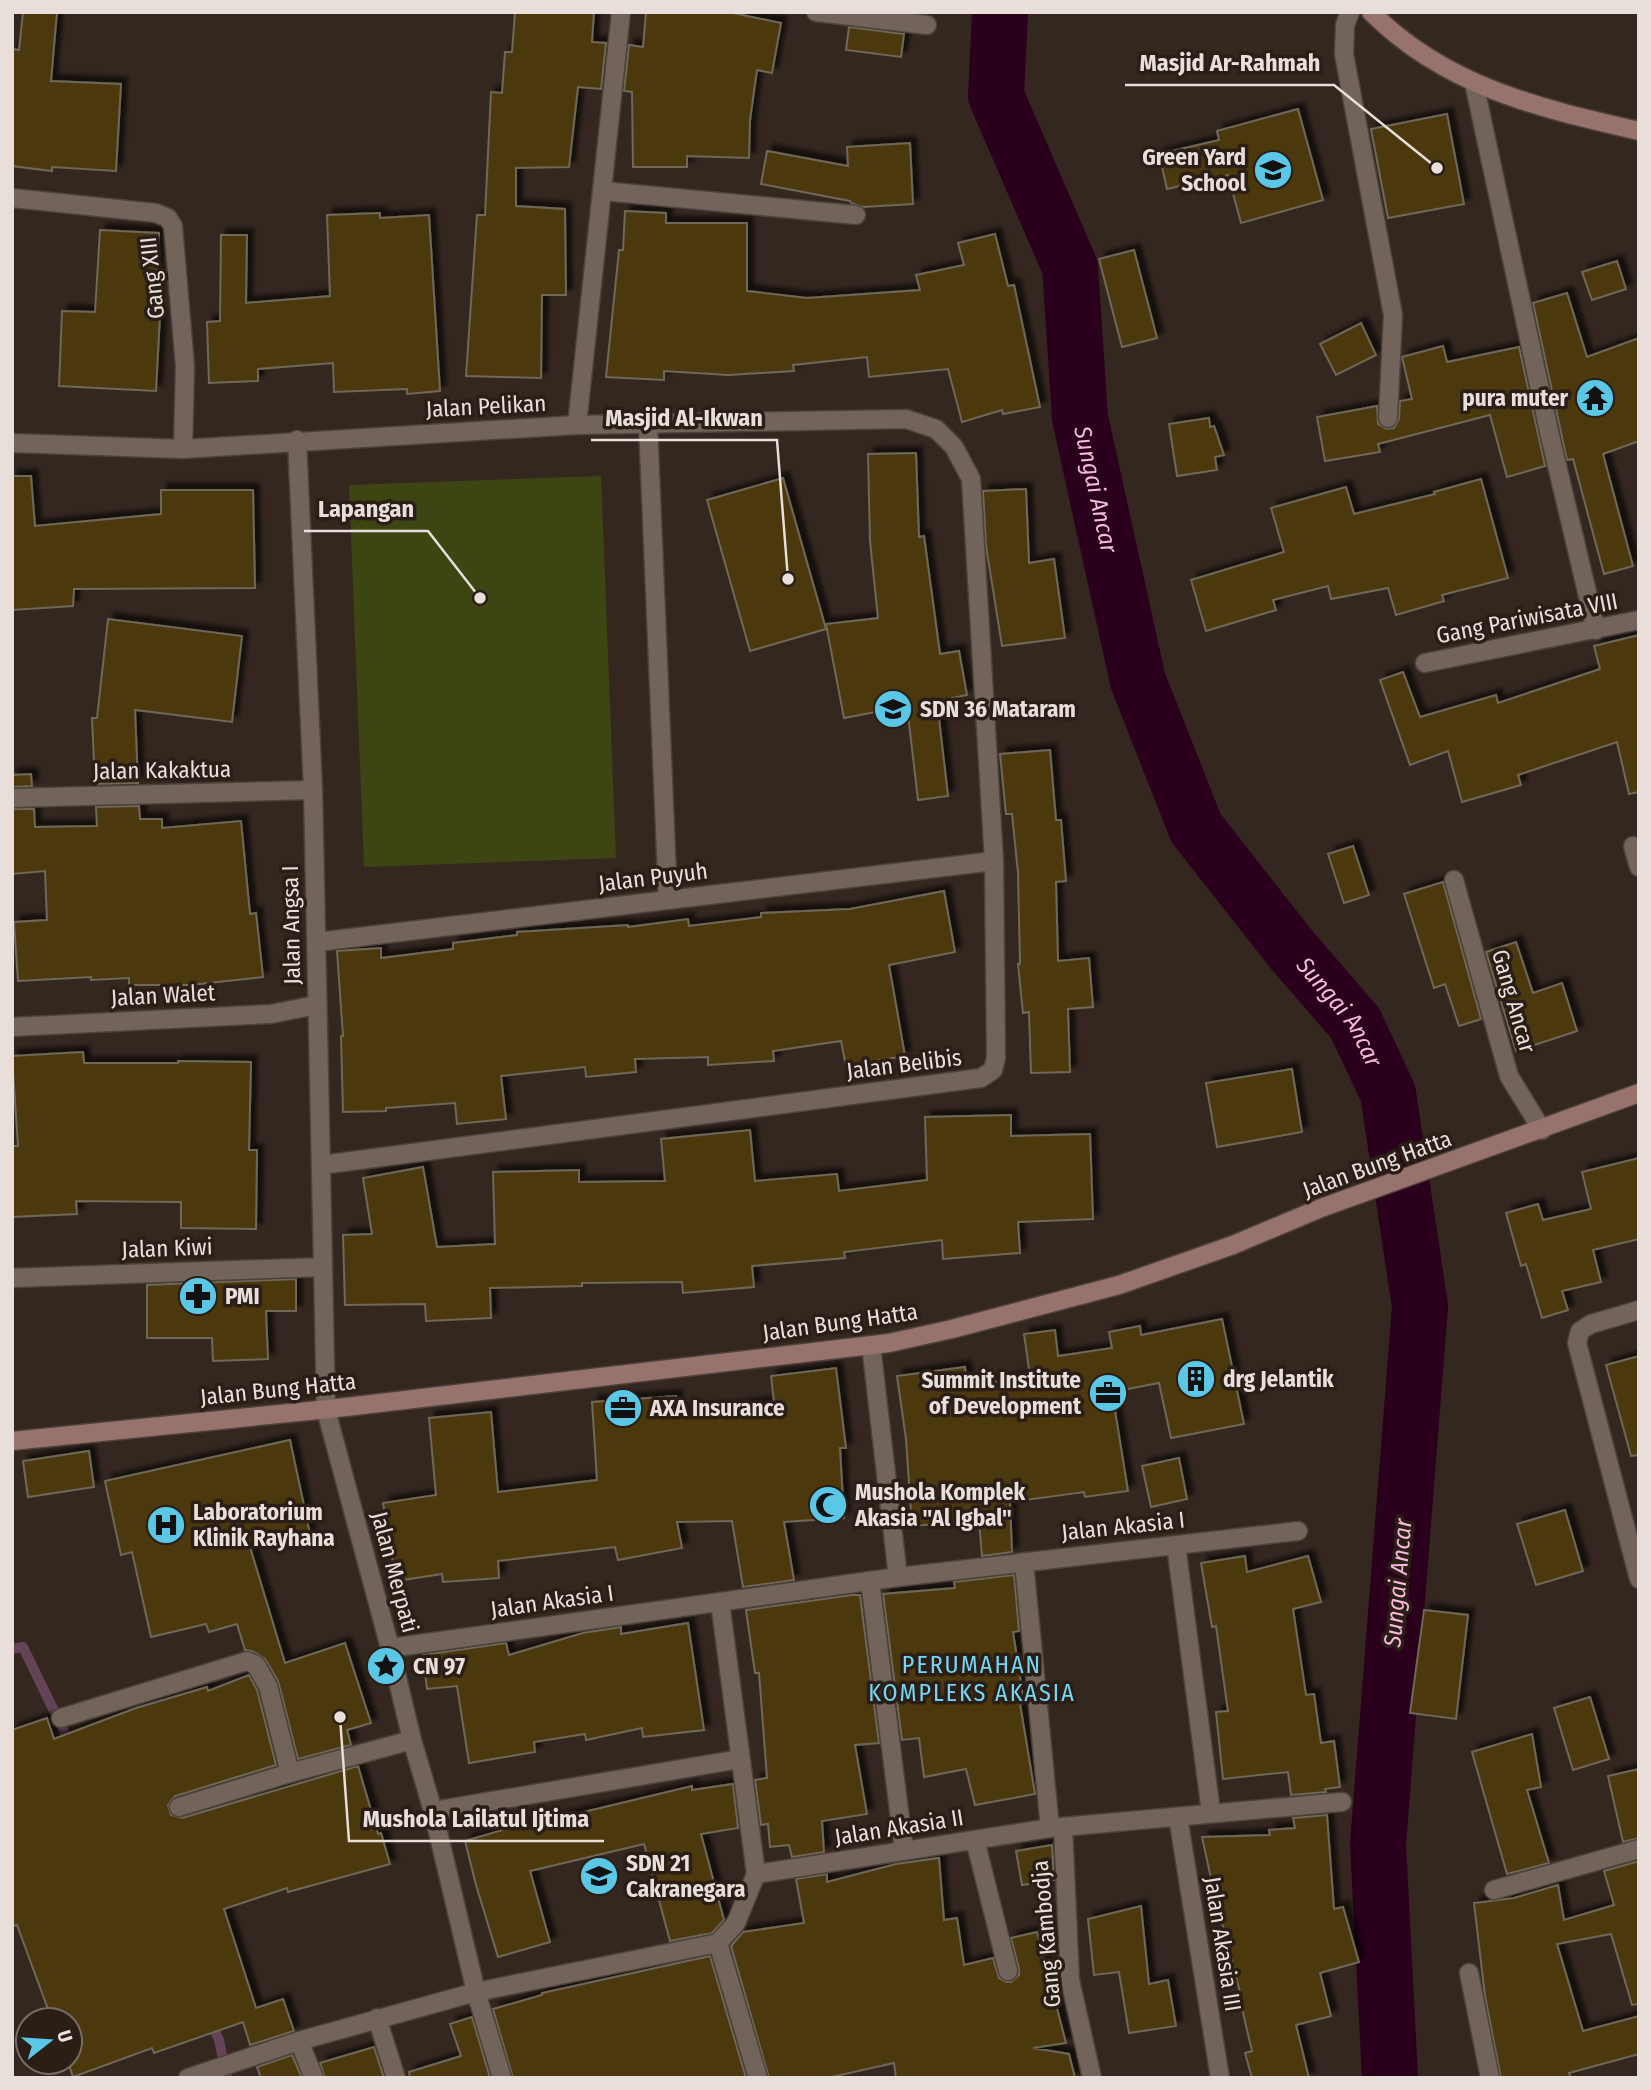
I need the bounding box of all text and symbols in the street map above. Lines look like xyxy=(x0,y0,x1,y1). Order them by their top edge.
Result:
callout: Masjid Ar-Rahmah xyxy=(1125,40,1334,85)
text: Masjid Ar-Rahmah xyxy=(1140,49,1320,77)
place label: Green Yard School xyxy=(1142,143,1247,197)
school or university icon: Green Yard School xyxy=(1252,149,1294,191)
street label: Gang XIII xyxy=(134,236,170,320)
temple icon: pura muter xyxy=(1574,377,1616,419)
place label: pura muter xyxy=(1462,384,1569,412)
street label: Jalan Pelikan xyxy=(425,389,547,423)
callout: Masjid Al-Ikwan xyxy=(591,395,777,440)
text: Masjid Al-Ikwan xyxy=(605,404,763,432)
water label: Sungai Ancar xyxy=(1068,423,1123,556)
callout: Lapangan xyxy=(304,486,428,531)
text: Lapangan xyxy=(318,495,414,523)
street label: Gang Pariwisata VIII xyxy=(1434,587,1620,649)
school or university icon: SDN 36 Mataram xyxy=(872,688,914,730)
place label: SDN 36 Mataram xyxy=(920,695,1076,723)
street label: Jalan Kakaktua xyxy=(93,755,231,785)
street label: Jalan Puyuh xyxy=(597,856,709,898)
street label: Jalan Angsa I xyxy=(276,865,306,985)
street label: Gang Ancar xyxy=(1486,946,1542,1056)
water label: Sungai Ancar xyxy=(1290,951,1388,1072)
street label: Jalan Walet xyxy=(110,978,216,1012)
street label: Jalan Belibis xyxy=(845,1043,963,1085)
street label: Jalan Bung Hatta xyxy=(1299,1124,1455,1204)
street label: Jalan Kiwi xyxy=(121,1232,213,1264)
pharmacy icon: PMI xyxy=(177,1275,219,1317)
place label: PMI xyxy=(225,1282,260,1310)
street label: Jalan Bung Hatta xyxy=(761,1297,919,1347)
building icon: drg Jelantik xyxy=(1175,1358,1217,1400)
place label: drg Jelantik xyxy=(1223,1365,1334,1393)
place label: Summit Institute of Development xyxy=(921,1366,1082,1420)
street label: Jalan Bung Hatta xyxy=(199,1367,357,1411)
office icon: Summit Institute of Development xyxy=(1087,1372,1129,1414)
office icon: AXA Insurance xyxy=(602,1387,644,1429)
place label: AXA Insurance xyxy=(649,1394,785,1422)
place label: Mushola Komplek Akasia "Al Igbal" xyxy=(854,1478,1025,1532)
mosque icon: Mushola Komplek Akasia "Al Igbal" xyxy=(807,1484,849,1526)
place label: Laboratorium Klinik Rayhana xyxy=(193,1498,335,1552)
hospital icon: Laboratorium Klinik Rayhana xyxy=(145,1504,187,1546)
street label: Jalan Akasia I xyxy=(1060,1506,1186,1546)
street label: Jalan Merpati xyxy=(365,1508,425,1636)
water label: Sungai Ancar xyxy=(1378,1517,1418,1649)
street label: Jalan Akasia I xyxy=(489,1579,615,1623)
place icon: CN 97 xyxy=(365,1645,407,1687)
district label: PERUMAHAN KOMPLEKS AKASIA xyxy=(868,1651,1076,1707)
place label: CN 97 xyxy=(413,1652,465,1680)
callout: Mushola Lailatul Ijtima xyxy=(349,1796,604,1841)
street label: Jalan Akasia II xyxy=(833,1803,965,1851)
text: Mushola Lailatul Ijtima xyxy=(363,1805,589,1833)
place label: SDN 21 Cakranegara xyxy=(626,1849,745,1903)
school or university icon: SDN 21 Cakranegara xyxy=(578,1855,620,1897)
street label: Gang Kambodja xyxy=(1026,1859,1066,2009)
street label: Jalan Akasia III xyxy=(1199,1875,1247,2013)
north arrow xyxy=(14,2006,84,2076)
text: U xyxy=(52,2027,77,2045)

